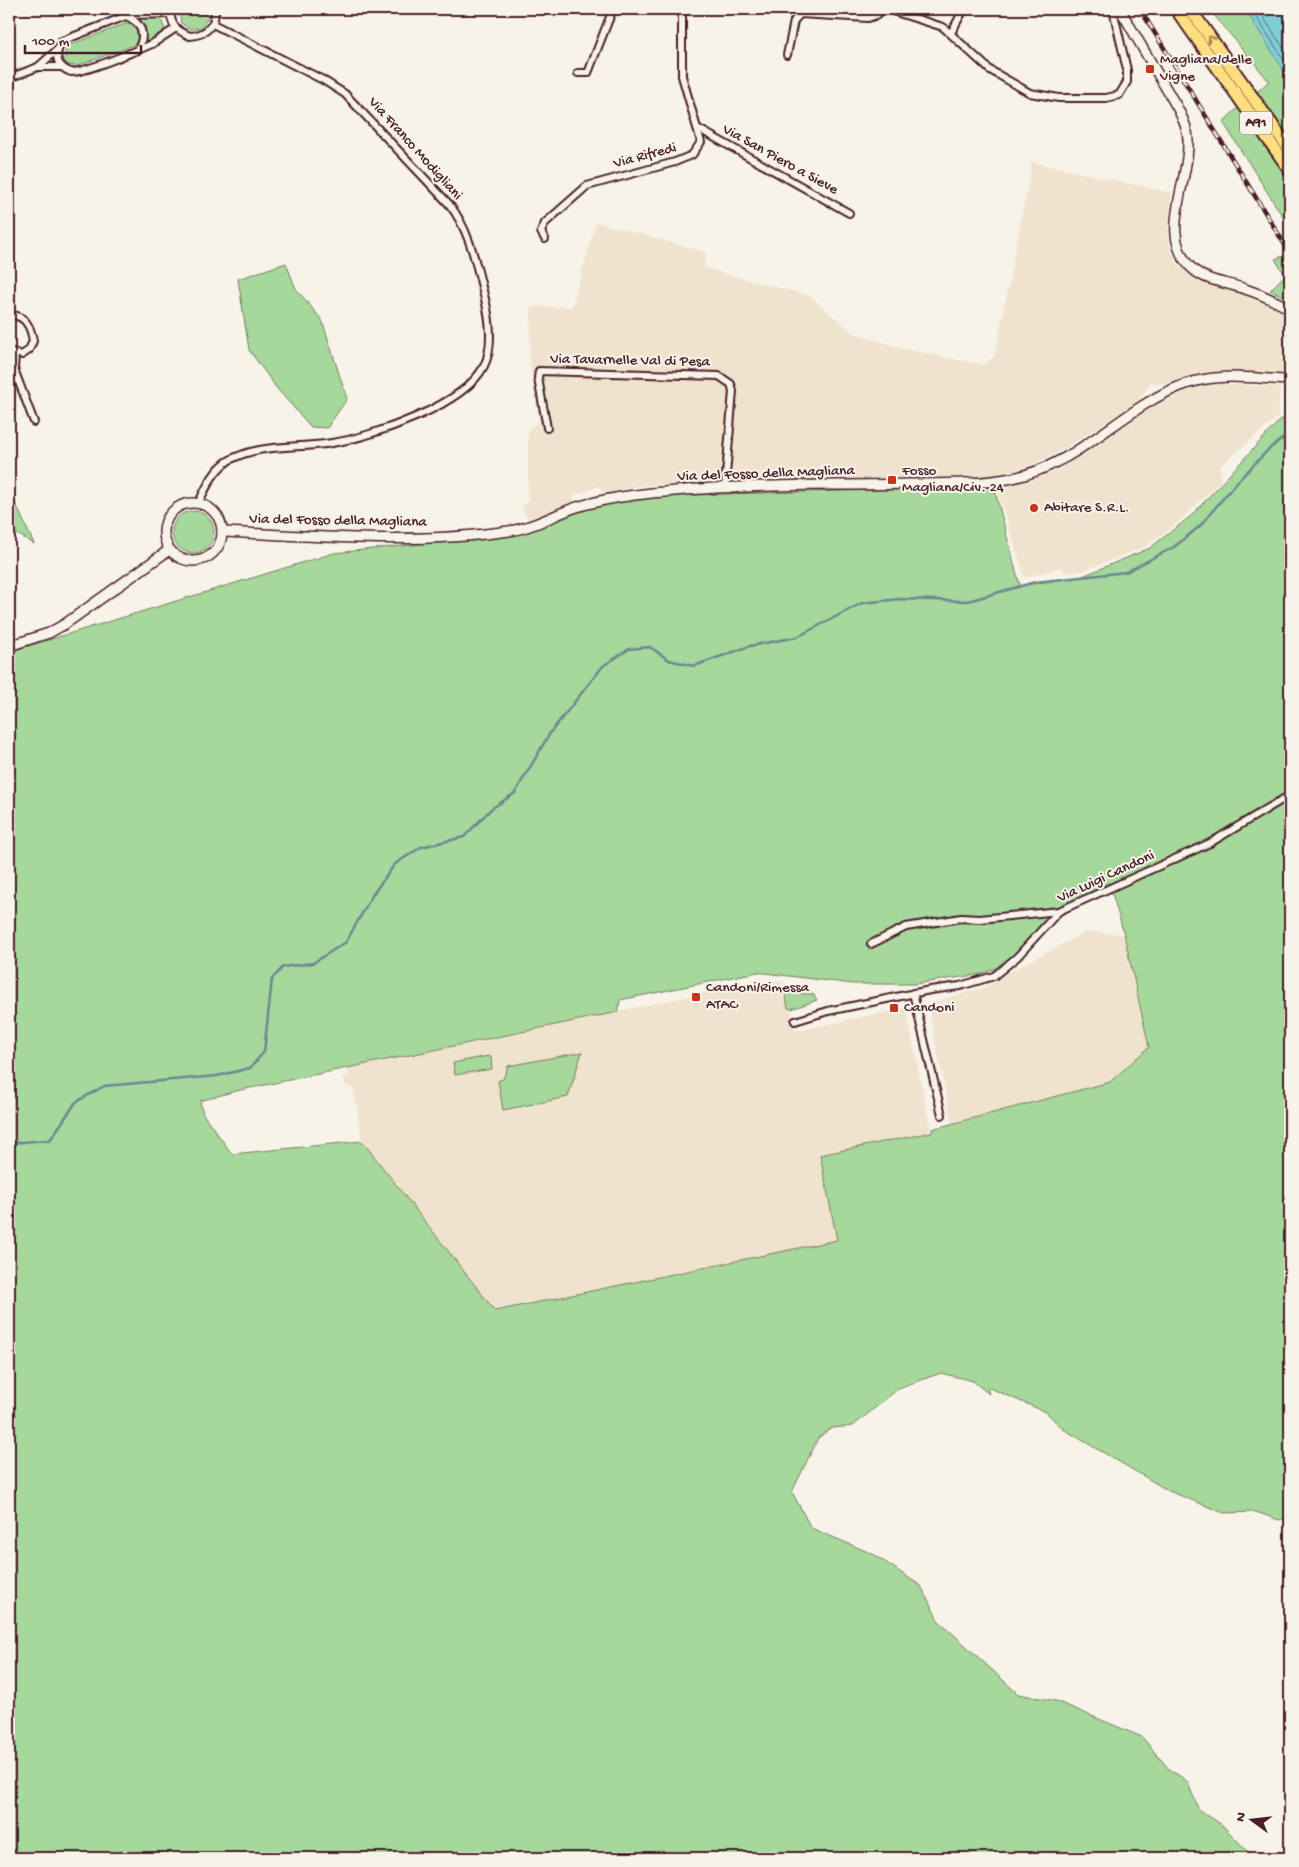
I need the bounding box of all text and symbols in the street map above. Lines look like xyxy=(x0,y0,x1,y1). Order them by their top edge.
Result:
scale bar xyxy=(25,22,141,54)
text: 100 m xyxy=(31,33,70,51)
one-way arrow xyxy=(1208,35,1217,45)
place label: Magliana/delle Vigne xyxy=(1159,51,1252,86)
marker: Magliana/delle Vigne xyxy=(1144,63,1156,75)
street label: Via Franco Modigliani xyxy=(363,93,466,204)
road number: A91 xyxy=(1240,112,1272,134)
street label: Via San Piero a Sieve xyxy=(718,120,841,199)
street label: Via Rifredi xyxy=(611,139,678,173)
street label: Via Tavarnelle Val di Pesa xyxy=(549,351,711,371)
street label: Via del Fosso della Magliana xyxy=(676,462,856,486)
place label: Fosso Magliana/Civ. 24 xyxy=(901,462,1004,497)
marker: Fosso Magliana/Civ. 24 xyxy=(886,474,898,486)
place label: Abitare S.R.L. xyxy=(1044,499,1130,517)
marker: Abitare S.R.L. xyxy=(1028,502,1040,514)
street label: Via del Fosso della Magliana xyxy=(248,510,427,532)
street label: Via Luigi Candoni xyxy=(1054,847,1157,908)
place label: Candoni/Rimessa ATAC xyxy=(706,979,810,1014)
marker: Candoni/Rimessa ATAC xyxy=(690,991,702,1003)
place label: Candoni xyxy=(904,999,955,1017)
marker: Candoni xyxy=(888,1002,900,1014)
north arrow xyxy=(1226,1794,1276,1844)
text: N xyxy=(1232,1811,1251,1824)

